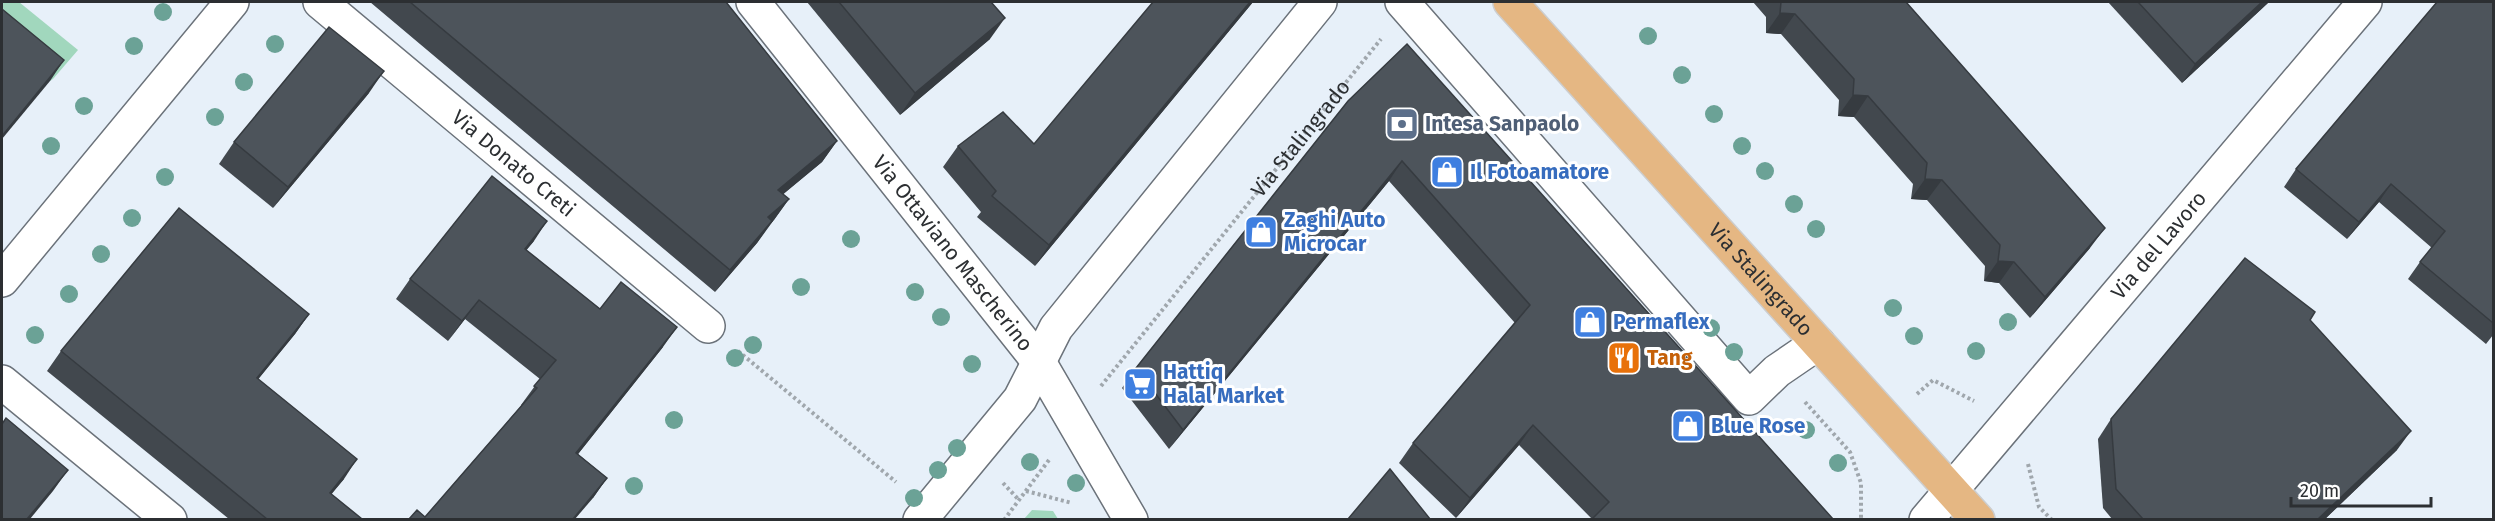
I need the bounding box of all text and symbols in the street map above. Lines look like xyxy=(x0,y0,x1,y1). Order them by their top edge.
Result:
street label: Via Stalingrado xyxy=(1245,74,1356,203)
street label: Via Donato Creti xyxy=(446,104,581,223)
bank icon: Intesa Sanpaolo xyxy=(1384,106,1420,142)
place label: Intesa Sanpaolo xyxy=(1425,111,1579,137)
street label: Via Ottaviano Mascherino xyxy=(867,150,1038,357)
shop icon: Il Fotoamatore xyxy=(1429,154,1465,190)
place label: Il Fotoamatore xyxy=(1470,159,1609,185)
street label: Via del Lavoro xyxy=(2106,186,2212,305)
place label: Zaghi Auto Microcar xyxy=(1284,207,1385,257)
shop icon: Zaghi Auto Microcar xyxy=(1243,214,1279,250)
street label: Via Stalingrado xyxy=(1703,217,1819,342)
shop icon: Permaflex xyxy=(1572,304,1608,340)
place label: Permaflex xyxy=(1613,309,1710,335)
restaurant icon: Tang xyxy=(1606,340,1642,376)
place label: Tang xyxy=(1647,345,1693,371)
place label: Hattiq Halal Market xyxy=(1163,359,1285,409)
supermarket icon: Hattiq Halal Market xyxy=(1122,366,1158,402)
shop icon: Blue Rose xyxy=(1670,408,1706,444)
place label: Blue Rose xyxy=(1711,413,1806,439)
scale bar xyxy=(2291,470,2430,508)
text: 20 m xyxy=(2300,480,2339,502)

